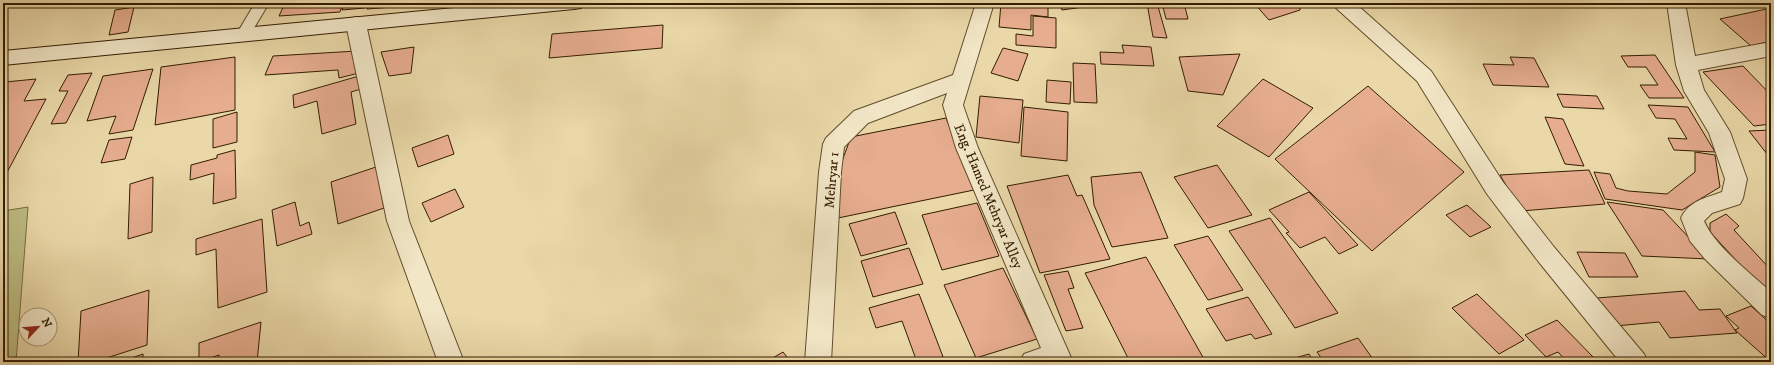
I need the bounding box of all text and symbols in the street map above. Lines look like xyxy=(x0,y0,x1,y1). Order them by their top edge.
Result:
street label: Eng. Hamed Mehryar Alley xyxy=(949,121,1027,272)
street label: Mehryar 1 xyxy=(821,151,843,209)
north arrow xyxy=(18,307,58,347)
text: N xyxy=(38,316,54,330)

